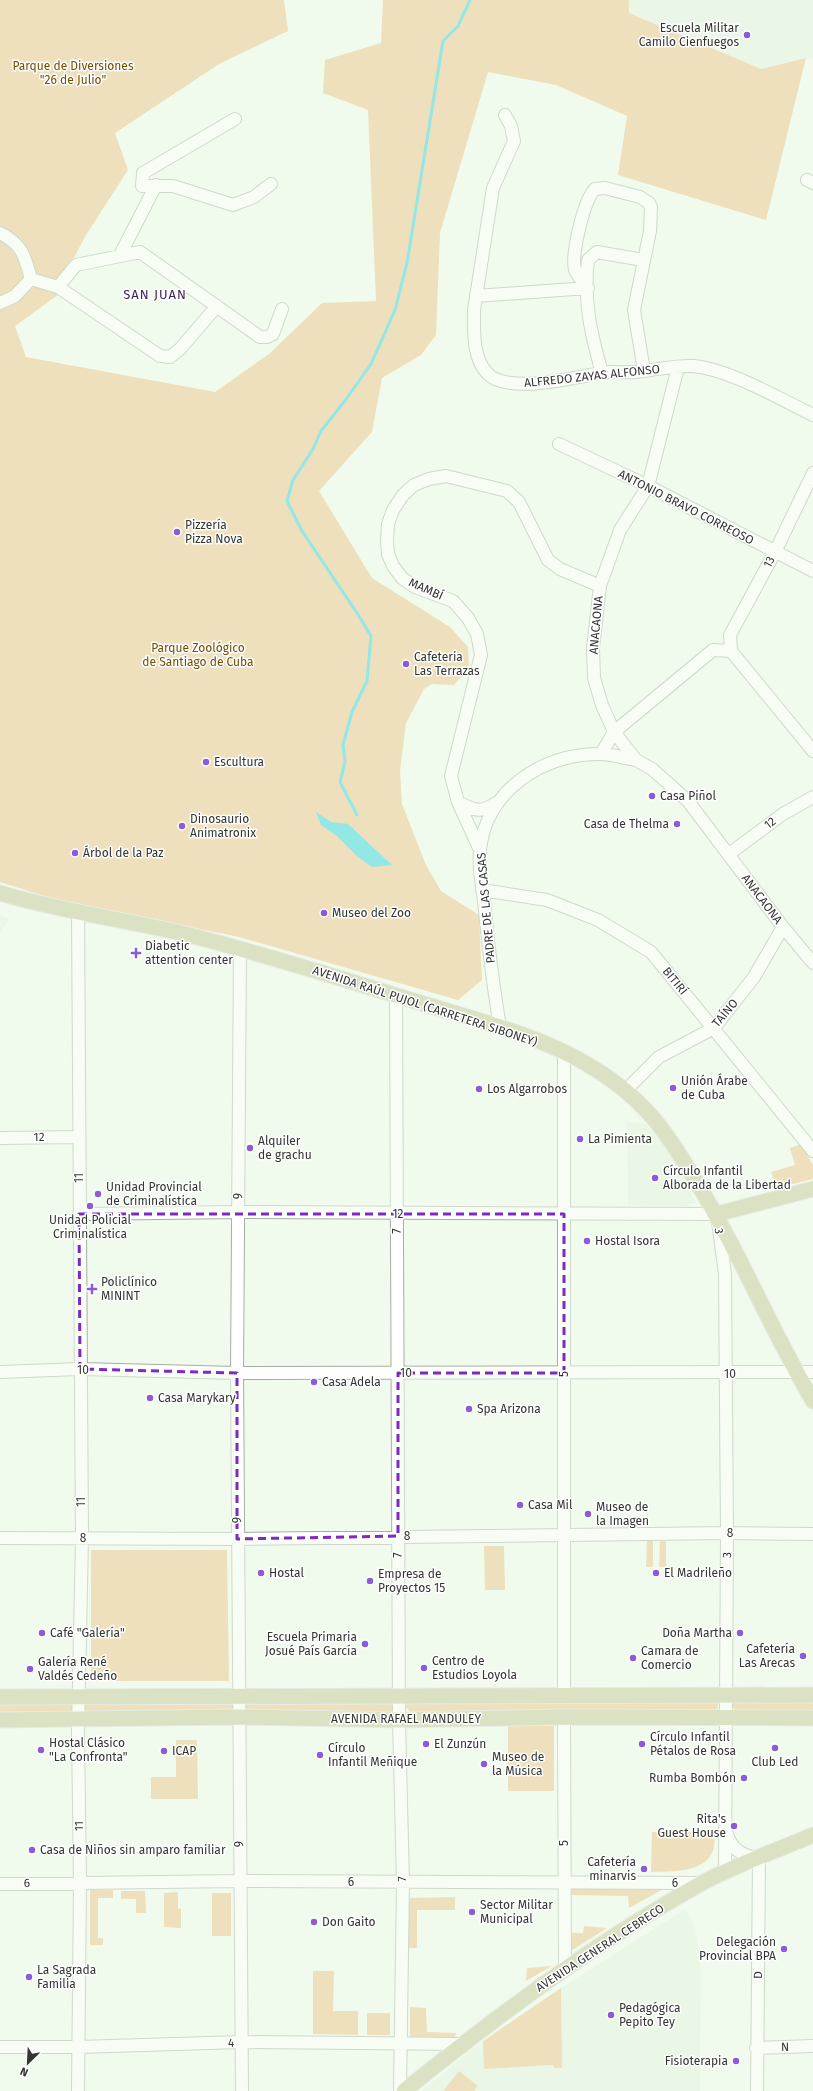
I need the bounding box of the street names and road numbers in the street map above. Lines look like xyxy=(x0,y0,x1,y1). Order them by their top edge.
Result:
street label: ALFREDO ZAYAS ALFONSO xyxy=(523,362,661,390)
street label: ANTONIO BRAVO CORREOSO xyxy=(616,467,756,547)
street label: 13 xyxy=(760,554,778,570)
street label: MAMBÍ xyxy=(407,574,446,603)
street label: ANACAONA xyxy=(586,595,606,655)
street label: 12 xyxy=(761,814,779,832)
street label: PADRE DE LAS CASAS xyxy=(474,852,498,964)
street label: ANACAONA xyxy=(739,871,785,927)
street label: AVENIDA RAÚL PUJOL (CARRETERA SIBONEY) xyxy=(311,962,540,1049)
street label: BITIRÍ xyxy=(660,964,691,998)
street label: TAÍNO xyxy=(708,995,741,1030)
street label: 12 xyxy=(33,1130,45,1144)
street label: 11 xyxy=(72,1173,86,1183)
street label: 9 xyxy=(231,1193,245,1199)
street label: 12 xyxy=(392,1207,404,1221)
street label: 3 xyxy=(712,1227,726,1235)
street label: 7 xyxy=(390,1228,404,1234)
street label: 10 xyxy=(77,1363,89,1377)
street label: 10 xyxy=(400,1366,412,1380)
street label: 10 xyxy=(724,1367,736,1381)
street label: 5 xyxy=(557,1371,571,1377)
street label: 11 xyxy=(74,1497,88,1507)
street label: 9 xyxy=(230,1517,244,1523)
street label: 8 xyxy=(727,1526,734,1540)
street label: 8 xyxy=(404,1529,411,1543)
street label: 8 xyxy=(80,1531,87,1545)
street label: 7 xyxy=(391,1552,405,1558)
street label: 3 xyxy=(720,1552,734,1558)
street label: AVENIDA RAFAEL MANDULEY xyxy=(331,1712,481,1726)
street label: 11 xyxy=(72,1821,86,1831)
street label: 5 xyxy=(557,1840,571,1846)
street label: 9 xyxy=(232,1841,246,1847)
street label: 6 xyxy=(348,1875,354,1889)
street label: 6 xyxy=(24,1876,30,1890)
street label: 7 xyxy=(395,1876,409,1882)
street label: 6 xyxy=(672,1876,678,1890)
street label: AVENIDA GENERAL CEBRECO xyxy=(533,1901,667,1995)
street label: D xyxy=(751,1971,765,1979)
street label: 4 xyxy=(228,2036,235,2050)
street label: N xyxy=(781,2040,789,2054)

